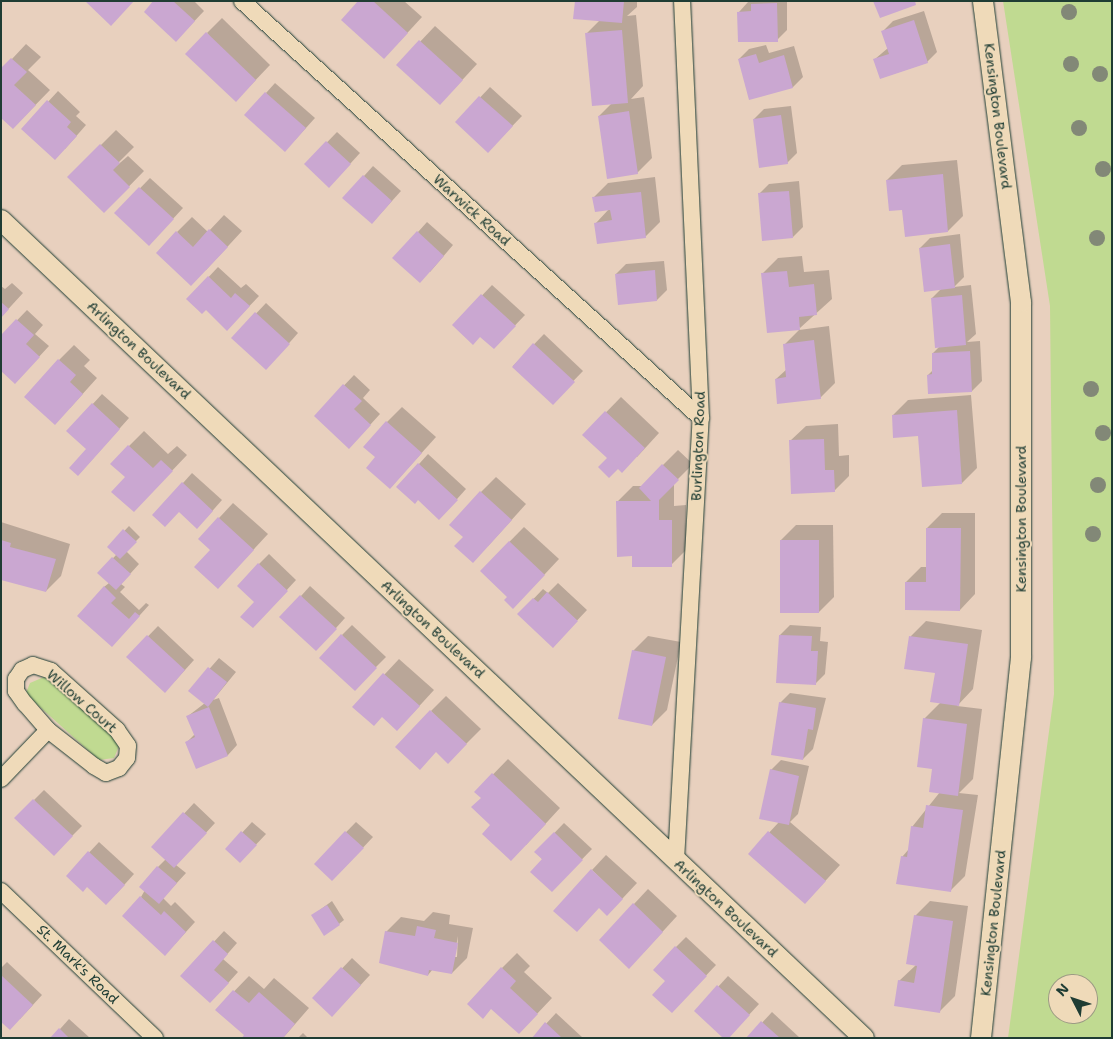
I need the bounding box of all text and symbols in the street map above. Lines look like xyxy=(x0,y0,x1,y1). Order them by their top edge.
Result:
street label: Kensington Boulevard xyxy=(981,42,1015,190)
street label: Warwick Road xyxy=(430,171,514,249)
street label: Arlington Boulevard xyxy=(84,298,194,402)
street label: Burlington Road xyxy=(688,391,708,501)
street label: Kensington Boulevard xyxy=(1013,446,1029,592)
street label: Arlington Boulevard xyxy=(378,577,488,681)
street label: Willow Court xyxy=(43,666,121,736)
street label: Kensington Boulevard xyxy=(977,849,1009,997)
street label: Arlington Boulevard xyxy=(671,856,781,960)
street label: St. Mark's Road xyxy=(34,921,122,1007)
north arrow xyxy=(1048,974,1098,1024)
text: N xyxy=(1052,980,1073,1000)

